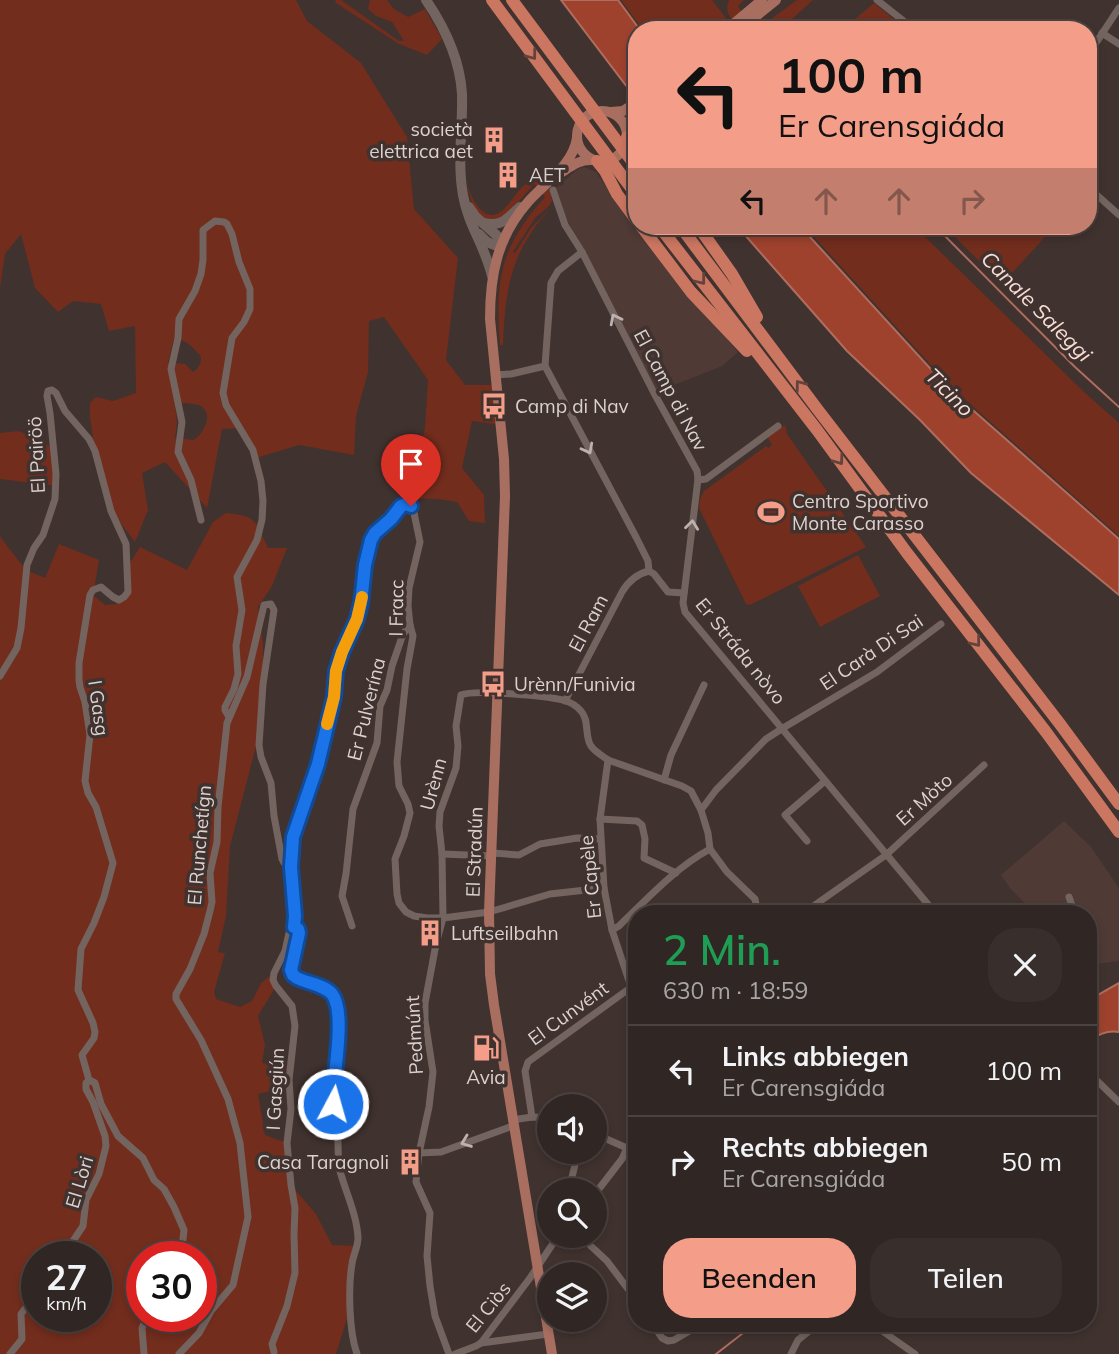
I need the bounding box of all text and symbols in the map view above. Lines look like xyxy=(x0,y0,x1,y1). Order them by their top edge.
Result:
text: 100 m xyxy=(778,44,924,105)
one-way arrow xyxy=(524,47,536,60)
icon: left xyxy=(663,49,754,140)
text: Er Carensgiáda xyxy=(778,105,1005,145)
place label: società elettrica aet xyxy=(369,117,473,163)
building icon: società elettrica aet xyxy=(479,125,509,155)
building icon: AET xyxy=(493,160,523,190)
place label: AET xyxy=(529,163,566,187)
icon: left xyxy=(734,182,772,220)
icon: ahead xyxy=(807,182,845,220)
icon: ahead xyxy=(880,182,918,220)
icon: right xyxy=(953,182,991,220)
water label: Canale Saleggi xyxy=(976,245,1098,367)
one-way arrow xyxy=(692,272,705,285)
one-way arrow xyxy=(610,314,624,326)
street label: El Camp di Nav xyxy=(629,325,713,455)
water label: Ticino xyxy=(921,363,979,421)
one-way arrow xyxy=(795,380,808,393)
bus stop icon: Camp di Nav xyxy=(479,391,509,421)
place label: Camp di Nav xyxy=(515,394,629,418)
street label: El Pairöö xyxy=(22,416,50,494)
pin xyxy=(381,434,441,506)
one-way arrow xyxy=(580,441,593,454)
icon: arrive xyxy=(392,445,430,483)
one-way arrow xyxy=(831,453,843,465)
place label: Centro Sportivo Monte Carasso xyxy=(792,489,929,535)
sports icon: Centro Sportivo Monte Carasso xyxy=(756,497,786,527)
one-way arrow xyxy=(685,520,700,531)
street label: I Fracc xyxy=(384,579,408,637)
street label: El Ram xyxy=(563,590,613,656)
street label: Er Stráda nòvo xyxy=(691,593,791,709)
street label: El Carà Di Sai xyxy=(815,609,927,695)
one-way arrow xyxy=(968,634,981,647)
street label: Er Pulverína xyxy=(342,655,390,763)
bus stop icon: Urènn/Funivia xyxy=(478,669,508,699)
place label: Urènn/Funivia xyxy=(514,672,636,696)
street label: I Gasg xyxy=(83,679,115,737)
street label: Urènn xyxy=(415,755,451,813)
street label: Er Mòto xyxy=(891,767,957,831)
street label: El Runchetígn xyxy=(182,784,216,906)
street label: El Stradún xyxy=(460,806,488,898)
street label: Er Capèle xyxy=(574,834,606,920)
building icon: Luftseilbahn xyxy=(415,918,445,948)
place label: Luftseilbahn xyxy=(451,921,559,945)
text: 2 Min. xyxy=(663,923,781,976)
button: close xyxy=(988,928,1062,1002)
street label: El Cunvént xyxy=(523,976,613,1050)
text: 630 m · 18:59 xyxy=(663,976,808,1005)
street label: Pedmúnt xyxy=(400,995,428,1075)
fuel station icon: Avia xyxy=(471,1033,501,1063)
text: Links abbiegen xyxy=(722,1040,909,1073)
street label: I Gasgiún xyxy=(261,1047,289,1131)
icon: left xyxy=(663,1052,701,1090)
text: 100 m xyxy=(986,1054,1062,1087)
place label: Avia xyxy=(466,1065,506,1089)
position arrow xyxy=(296,1067,370,1141)
text: Er Carensgiáda xyxy=(722,1073,885,1102)
map controls xyxy=(537,1094,607,1332)
button: sound xyxy=(537,1094,607,1164)
text: Rechts abbiegen xyxy=(722,1131,928,1164)
one-way arrow xyxy=(461,1134,473,1148)
icon: right xyxy=(663,1143,701,1181)
text: 50 m xyxy=(1001,1145,1062,1178)
building icon: Casa Taragnoli xyxy=(395,1147,425,1177)
place label: Casa Taragnoli xyxy=(257,1150,389,1174)
street label: El Lòri xyxy=(60,1153,98,1211)
text: Er Carensgiáda xyxy=(722,1164,885,1193)
button: search xyxy=(537,1178,607,1248)
button: Beenden xyxy=(663,1238,856,1318)
button: Teilen xyxy=(870,1238,1062,1318)
speed limit sign: 30 xyxy=(126,1241,217,1332)
text: 27 xyxy=(45,1255,88,1299)
button: layers xyxy=(537,1262,607,1332)
street label: El Ciòs xyxy=(460,1277,516,1337)
text: km/h xyxy=(46,1292,87,1315)

